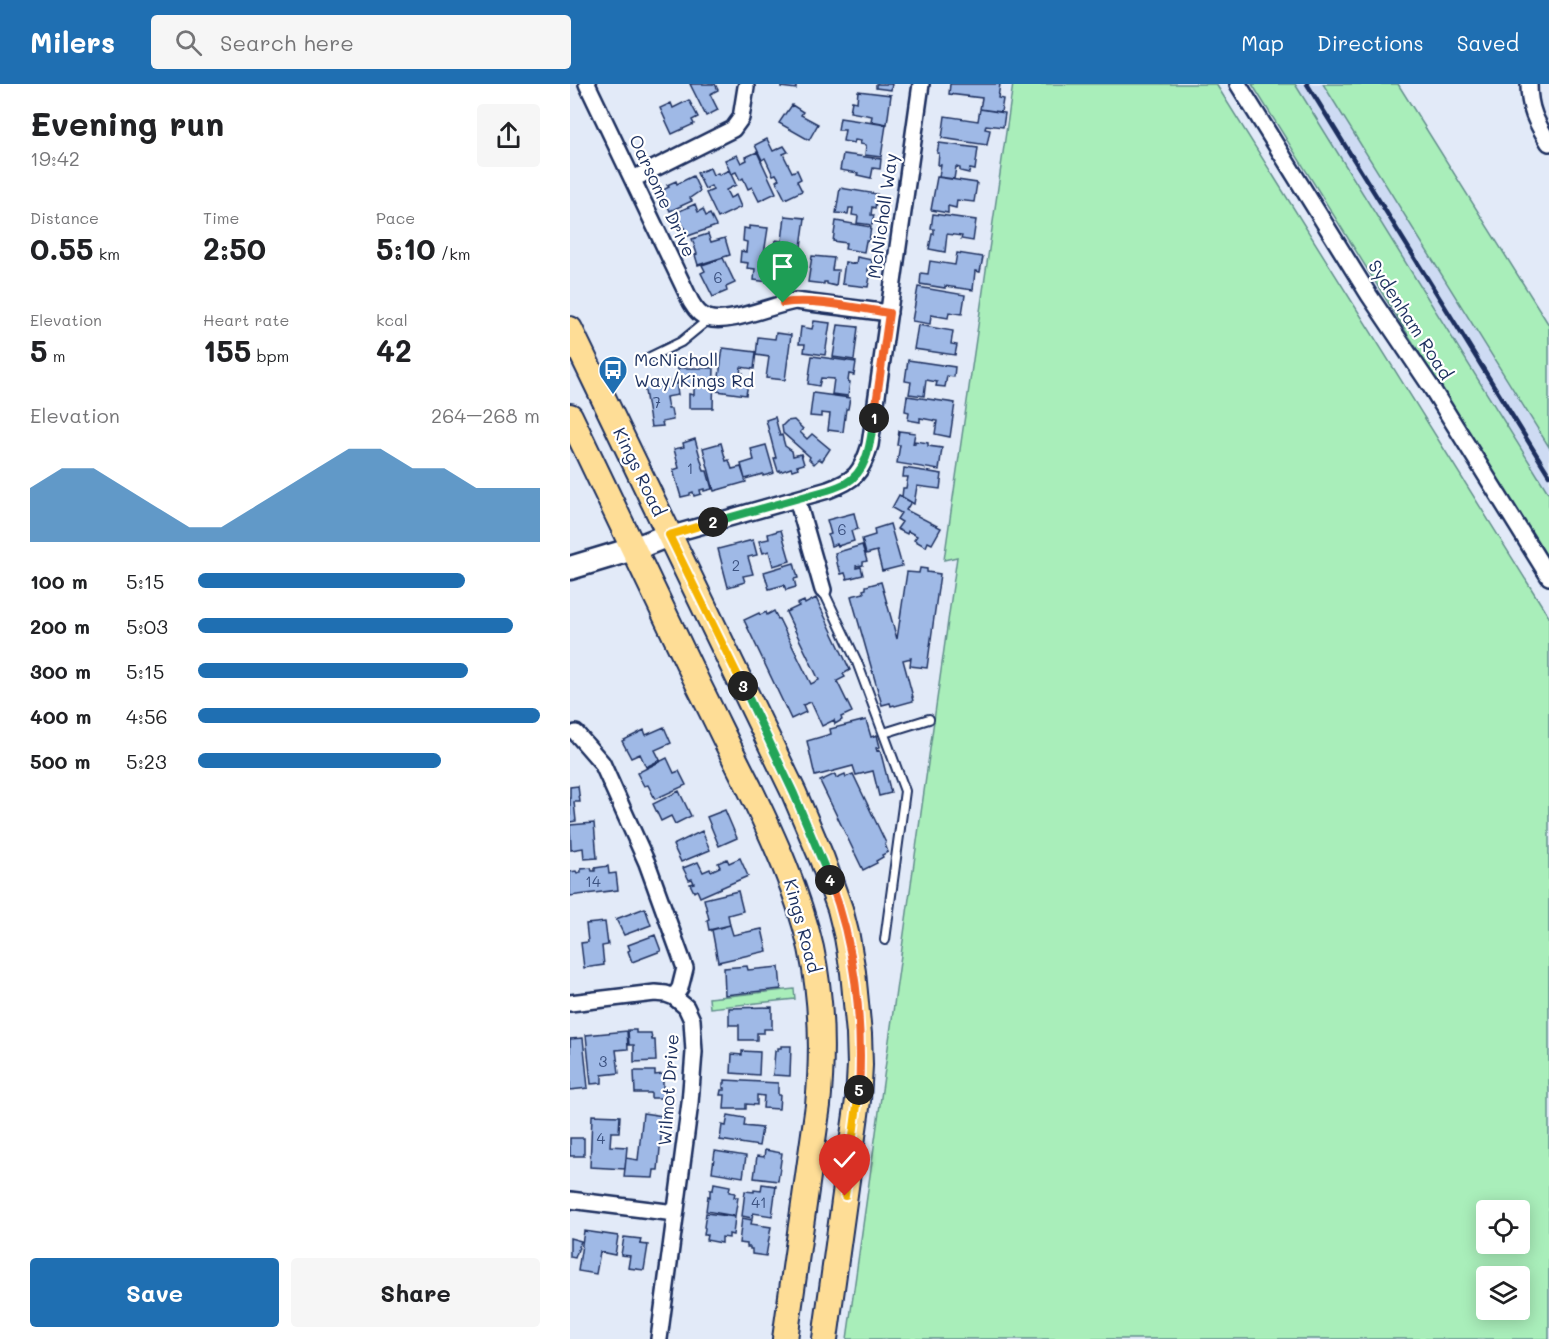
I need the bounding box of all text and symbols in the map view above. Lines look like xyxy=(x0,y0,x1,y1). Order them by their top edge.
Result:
search box xyxy=(151,15,571,69)
text: Milers xyxy=(30,24,115,60)
icon: search xyxy=(172,26,205,59)
text: Search here xyxy=(220,28,354,57)
text: Map xyxy=(1241,29,1284,56)
text: Directions xyxy=(1317,29,1424,56)
text: Saved xyxy=(1457,29,1519,56)
text: Evening run xyxy=(30,101,224,144)
button: share xyxy=(477,104,540,167)
street label: Oarsome Drive xyxy=(624,130,702,261)
text: 19:42 xyxy=(30,145,80,171)
street label: McNicholl Way xyxy=(861,152,903,280)
text: Distance xyxy=(30,207,99,228)
text: Time xyxy=(203,207,239,228)
text: Pace xyxy=(376,207,415,228)
text: 0.55 xyxy=(30,228,94,268)
text: 2:50 xyxy=(203,228,266,268)
text: 5:10 xyxy=(376,228,436,268)
pin xyxy=(757,241,808,303)
text: km xyxy=(94,243,120,264)
text: /km xyxy=(436,243,470,264)
icon: arrive xyxy=(766,250,799,283)
street label: Sydenham Road xyxy=(1363,255,1459,384)
house number: 6 xyxy=(713,267,723,287)
text: Elevation xyxy=(30,309,102,330)
text: Heart rate xyxy=(203,309,289,330)
text: kcal xyxy=(376,309,408,330)
text: 5 xyxy=(30,330,48,370)
text: 155 xyxy=(203,330,251,370)
text: 42 xyxy=(376,330,412,370)
text: m xyxy=(48,345,65,366)
text: bpm xyxy=(251,345,289,366)
place label: McNicholl Way/Kings Rd xyxy=(634,347,754,392)
bus stop icon: McNicholl Way/Kings Rd xyxy=(597,354,629,396)
house number: 7 xyxy=(653,392,661,412)
text: Elevation xyxy=(30,402,120,428)
text: 264–268 m xyxy=(431,402,540,428)
pin: 1 xyxy=(859,403,889,433)
text: 1 xyxy=(870,407,878,428)
street label: Kings Road xyxy=(608,423,672,520)
house number: 1 xyxy=(687,458,693,478)
pin: 2 xyxy=(698,507,728,537)
text: 2 xyxy=(709,511,717,532)
house number: 6 xyxy=(837,519,847,539)
house number: 2 xyxy=(732,555,740,575)
text: 100 m xyxy=(30,568,88,594)
text: 5:15 xyxy=(126,568,164,594)
text: 200 m xyxy=(30,613,90,639)
text: 5:03 xyxy=(126,613,168,639)
text: 300 m xyxy=(30,658,91,684)
text: 5:15 xyxy=(126,658,164,684)
pin: 3 xyxy=(728,671,758,701)
text: 3 xyxy=(738,675,748,696)
text: 400 m xyxy=(30,703,91,729)
text: 4:56 xyxy=(126,703,168,729)
text: 500 m xyxy=(30,748,90,774)
text: 5:23 xyxy=(126,748,167,774)
pin: 4 xyxy=(815,865,845,895)
text: 4 xyxy=(825,869,835,890)
house number: 14 xyxy=(585,871,601,891)
street label: Kings Road xyxy=(779,876,827,975)
street label: Wilmot Drive xyxy=(652,1033,684,1147)
house number: 3 xyxy=(599,1051,608,1071)
pin: 5 xyxy=(844,1075,874,1105)
text: 5 xyxy=(854,1079,864,1100)
house number: 4 xyxy=(597,1128,606,1148)
pin xyxy=(819,1134,870,1196)
icon: check xyxy=(828,1143,861,1176)
house number: 41 xyxy=(751,1192,767,1212)
map controls xyxy=(1476,1200,1530,1320)
button: locate xyxy=(1476,1200,1530,1254)
button: Save xyxy=(30,1258,279,1327)
button: Share xyxy=(291,1258,540,1327)
button: layers xyxy=(1476,1266,1530,1320)

